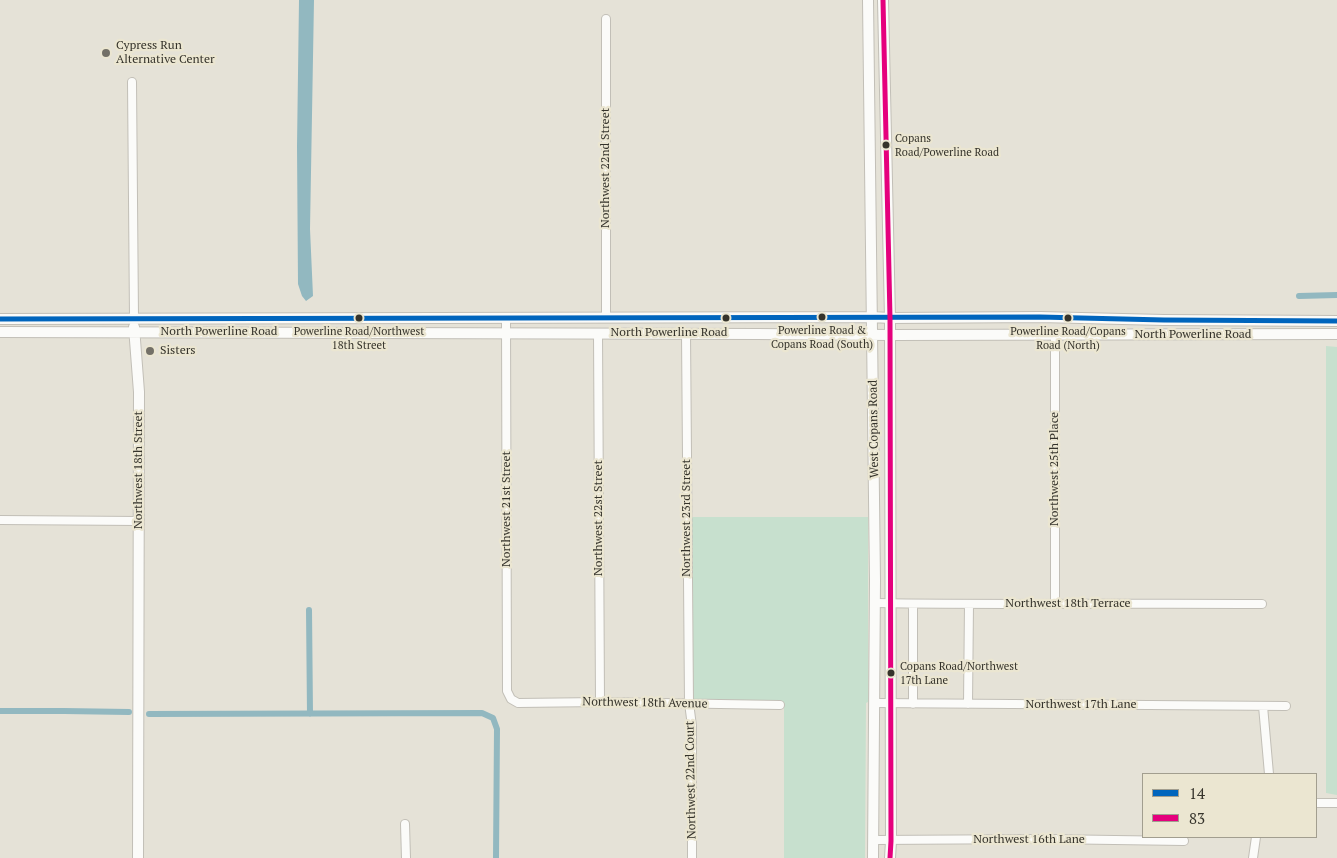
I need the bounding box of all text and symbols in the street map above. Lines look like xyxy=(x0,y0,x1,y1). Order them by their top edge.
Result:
place label: Cypress Run Alternative Center xyxy=(116,39,215,67)
marker: Cypress Run Alternative Center xyxy=(100,47,112,59)
street label: Northwest 22nd Street xyxy=(599,108,613,228)
place label: Copans Road/Powerline Road xyxy=(895,132,999,158)
marker: Copans Road/Powerline Road xyxy=(881,140,891,150)
marker: Powerline Road & Copans Road (South) xyxy=(817,312,827,322)
marker: Powerline Road/Northwest 18th Street xyxy=(354,313,364,323)
unlabelled marker xyxy=(721,313,731,323)
marker: Powerline Road/Copans Road (North) xyxy=(1063,313,1073,323)
place label: Powerline Road & Copans Road (South) xyxy=(771,324,873,350)
street label: North Powerline Road xyxy=(160,325,278,339)
place label: Powerline Road/Northwest 18th Street xyxy=(294,325,424,351)
place label: Powerline Road/Copans Road (North) xyxy=(1010,325,1126,351)
street label: North Powerline Road xyxy=(610,326,728,340)
street label: North Powerline Road xyxy=(1134,328,1252,342)
place label: Sisters xyxy=(160,344,196,358)
marker: Sisters xyxy=(144,345,156,357)
street label: West Copans Road xyxy=(866,380,882,478)
street label: Northwest 18th Street xyxy=(132,411,146,529)
street label: Northwest 25th Place xyxy=(1048,412,1062,526)
street label: Northwest 21st Street xyxy=(500,451,514,567)
street label: Northwest 23rd Street xyxy=(680,459,694,577)
street label: Northwest 22st Street xyxy=(592,460,606,576)
street label: Northwest 18th Terrace xyxy=(1005,597,1131,611)
place label: Copans Road/Northwest 17th Lane xyxy=(900,660,1018,686)
marker: Copans Road/Northwest 17th Lane xyxy=(886,668,896,678)
street label: Northwest 18th Avenue xyxy=(582,695,708,711)
street label: Northwest 17th Lane xyxy=(1025,698,1137,712)
street label: Northwest 22nd Court xyxy=(683,721,699,839)
legend xyxy=(1142,773,1317,838)
text: 14 xyxy=(1189,783,1205,803)
text: 83 xyxy=(1189,808,1205,828)
street label: Northwest 16th Lane xyxy=(973,833,1085,847)

